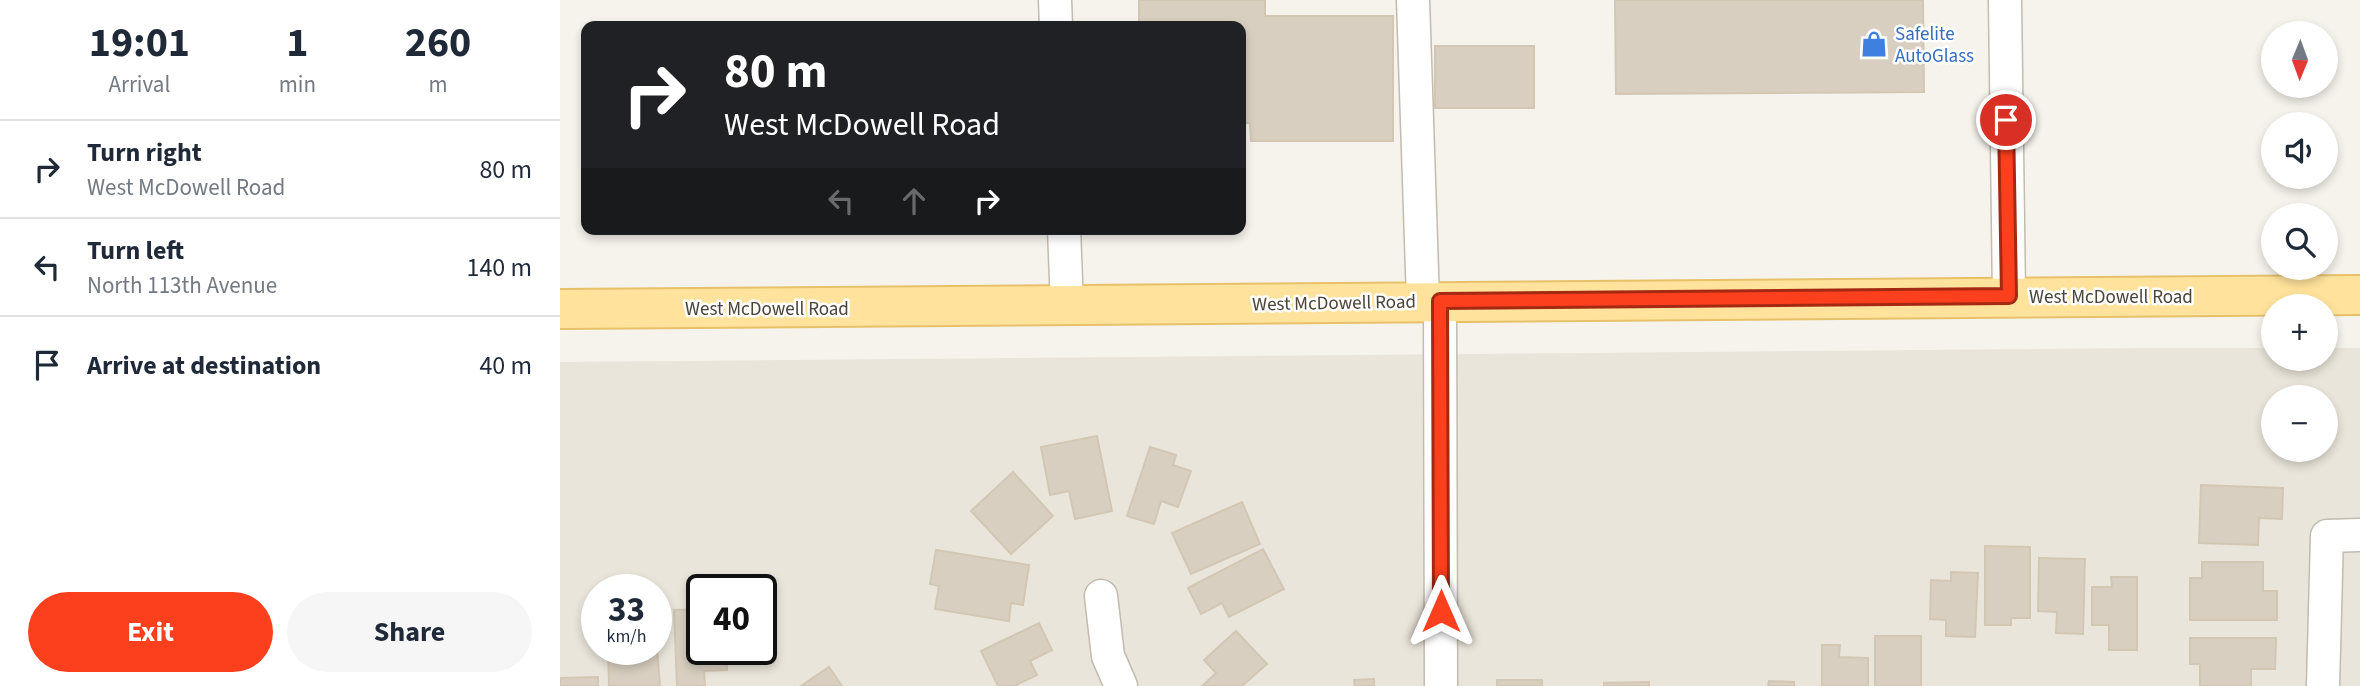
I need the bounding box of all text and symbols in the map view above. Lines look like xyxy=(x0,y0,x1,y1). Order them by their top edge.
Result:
text: 19:01 xyxy=(89,13,190,73)
text: 1 xyxy=(286,13,308,73)
text: 260 xyxy=(405,13,471,73)
place label: Safelite AutoGlass xyxy=(1895,21,1974,70)
north arrow xyxy=(2261,21,2338,98)
map controls xyxy=(2261,21,2338,462)
shop icon: Safelite AutoGlass xyxy=(1859,29,1889,59)
text: 80 m xyxy=(724,37,828,107)
icon: right xyxy=(609,49,700,140)
text: Arrival xyxy=(108,68,170,101)
text: min xyxy=(279,68,316,101)
text: m xyxy=(428,68,448,101)
pin xyxy=(1976,90,2036,150)
icon: arrive xyxy=(1987,101,2025,139)
text: West McDowell Road xyxy=(724,102,1000,148)
button: sound xyxy=(2261,112,2338,189)
text: Turn right xyxy=(87,134,202,171)
icon: right xyxy=(28,150,66,188)
text: 80 m xyxy=(479,151,532,188)
text: West McDowell Road xyxy=(87,171,285,204)
icon: left xyxy=(822,182,860,220)
icon: ahead xyxy=(895,182,933,220)
icon: right xyxy=(968,182,1006,220)
button: search xyxy=(2261,203,2338,280)
text: Turn left xyxy=(87,232,184,269)
icon: left xyxy=(28,248,66,286)
text: 140 m xyxy=(466,249,532,286)
text: North 113th Avenue xyxy=(87,269,277,302)
street label: West McDowell Road xyxy=(2029,284,2193,311)
street label: West McDowell Road xyxy=(1252,289,1416,318)
button: + xyxy=(2261,294,2338,371)
street label: West McDowell Road xyxy=(685,296,849,323)
icon: arrive xyxy=(28,346,66,384)
text: Arrive at destination xyxy=(87,347,321,384)
text: 40 m xyxy=(479,347,532,384)
button: − xyxy=(2261,385,2338,462)
speed limit sign: 40 xyxy=(686,574,777,665)
position arrow xyxy=(1404,574,1478,648)
text: 33 xyxy=(608,585,645,635)
button: Exit xyxy=(28,592,273,672)
button: Share xyxy=(287,592,532,672)
text: km/h xyxy=(607,624,646,649)

